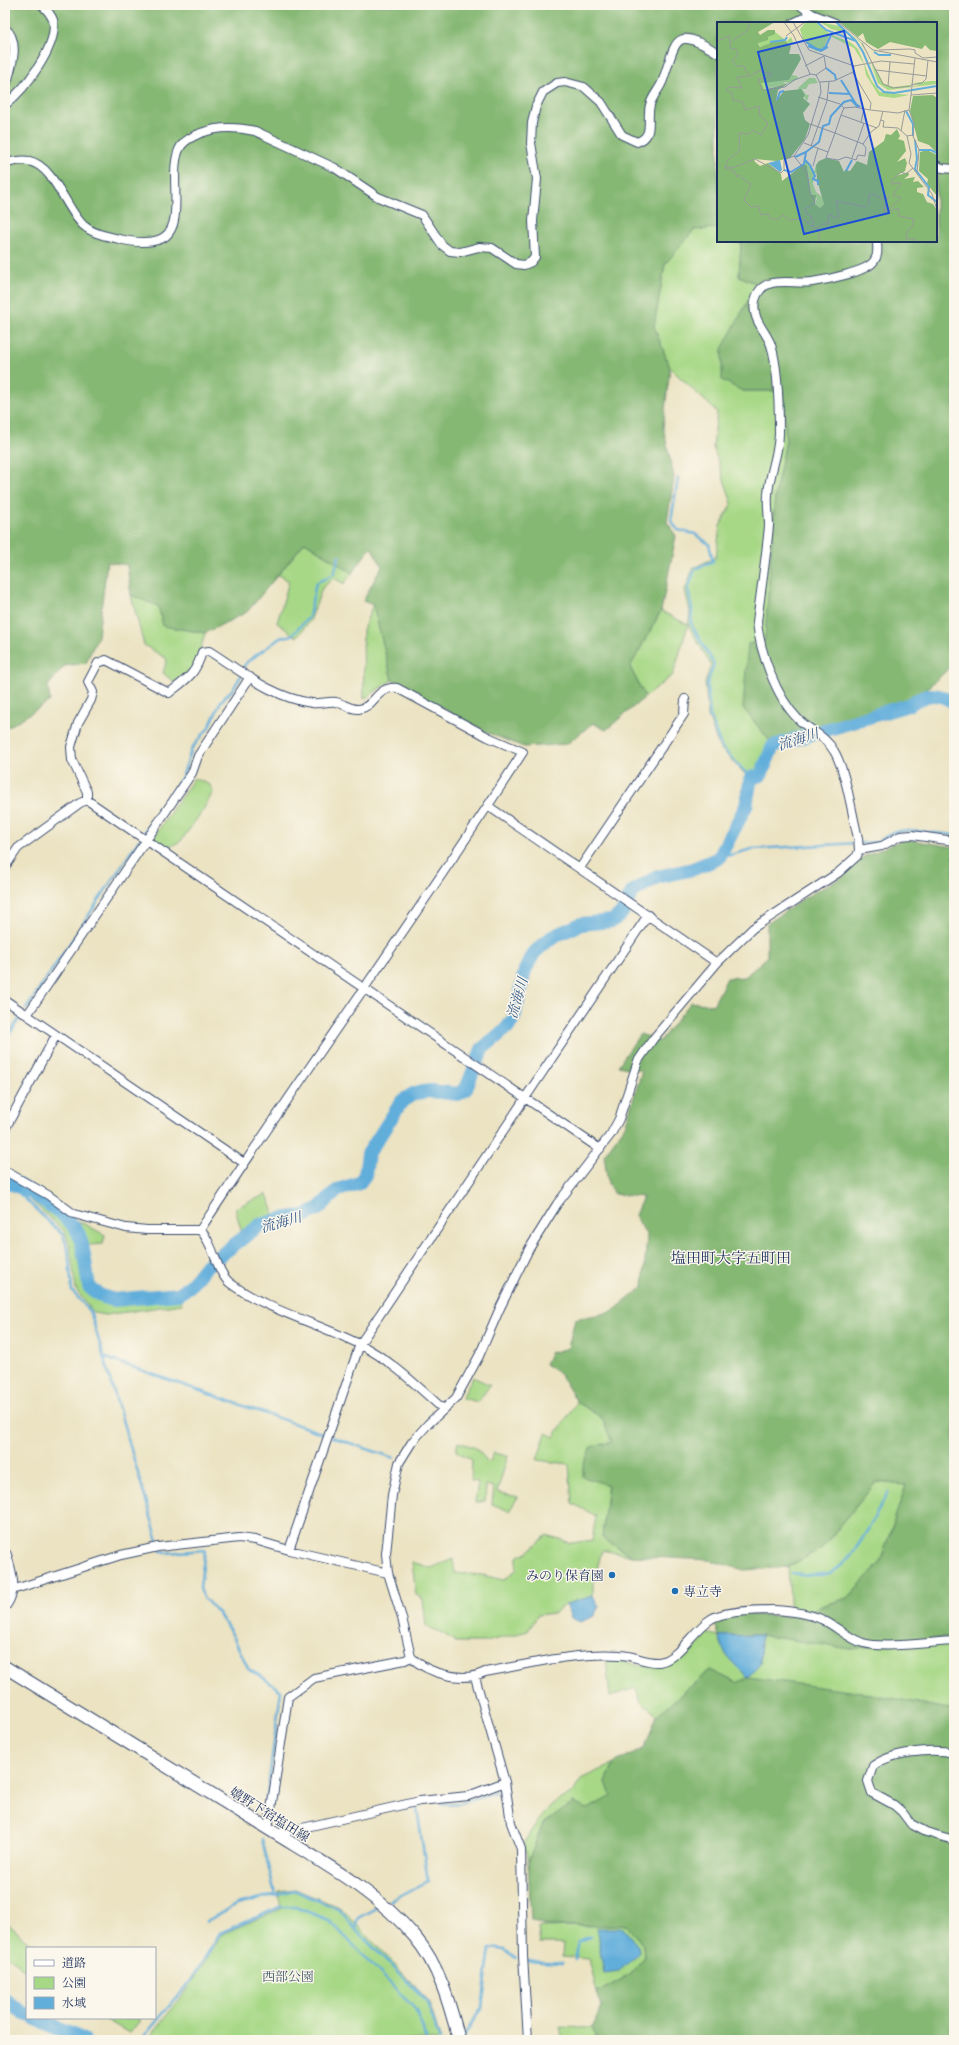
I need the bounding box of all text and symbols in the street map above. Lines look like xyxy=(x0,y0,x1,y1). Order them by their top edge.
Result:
inset map xyxy=(717,22,937,242)
water label: 流海川 xyxy=(776,724,823,754)
water label: 流海川 xyxy=(504,974,532,1021)
water label: 流海川 xyxy=(259,1208,306,1236)
district label: 塩田町大字五町田 xyxy=(671,1249,791,1268)
place label: みのり保育園 xyxy=(526,1568,604,1584)
marker: みのり保育園 xyxy=(607,1570,617,1580)
place label: 専立寺 xyxy=(683,1584,722,1600)
marker: 専立寺 xyxy=(670,1586,680,1596)
street label: 嬉野下宿塩田線 xyxy=(227,1784,312,1846)
legend xyxy=(26,1947,156,2019)
text: 道路 xyxy=(62,1956,86,1971)
park label: 西部公園 xyxy=(262,1969,314,1985)
text: 公園 xyxy=(62,1976,86,1991)
text: 水域 xyxy=(62,1996,86,2011)

